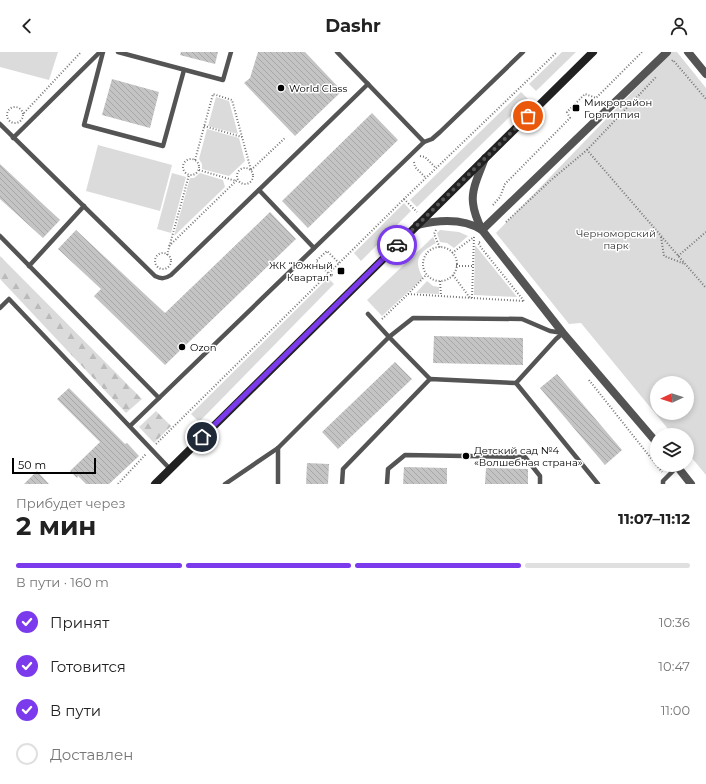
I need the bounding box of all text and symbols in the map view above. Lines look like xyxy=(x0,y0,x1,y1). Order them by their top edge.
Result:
icon: back xyxy=(16,15,38,37)
text: Dashr xyxy=(325,15,381,37)
icon: person xyxy=(668,15,690,37)
place label: World Class xyxy=(289,82,347,95)
marker: World Class xyxy=(276,83,286,93)
place label: Микрорайон Горгиппия xyxy=(584,96,652,121)
pin xyxy=(511,99,545,133)
marker: Микрорайон Горгиппия xyxy=(571,103,581,113)
icon: bag xyxy=(517,105,539,127)
courier xyxy=(377,225,417,265)
park label: Черноморский парк xyxy=(576,227,656,252)
icon: car xyxy=(386,234,408,256)
place label: ЖК “Южный Квартал” xyxy=(269,259,333,284)
marker: ЖК “Южный Квартал” xyxy=(336,266,346,276)
place label: Ozon xyxy=(190,341,216,354)
marker: Ozon xyxy=(177,342,187,352)
north arrow xyxy=(650,376,694,420)
map controls xyxy=(650,376,694,472)
pin xyxy=(185,420,219,454)
icon: home xyxy=(191,426,213,448)
button: layers xyxy=(650,428,694,472)
place label: Детский сад №4 «Волшебная страна» xyxy=(474,444,583,469)
marker: Детский сад №4 «Волшебная страна» xyxy=(461,451,471,461)
scale bar xyxy=(12,456,96,475)
text: 50 m xyxy=(18,458,46,472)
text: Прибудет через xyxy=(16,495,125,511)
text: 11:07–11:12 xyxy=(618,509,690,528)
text: 2 мин xyxy=(16,510,96,542)
text: В пути · 160 m xyxy=(16,574,109,590)
icon: check xyxy=(16,611,38,633)
text: Принят xyxy=(50,613,109,632)
text: 10:36 xyxy=(659,614,690,630)
icon: check xyxy=(16,655,38,677)
text: Готовится xyxy=(50,657,126,676)
text: 10:47 xyxy=(658,658,690,674)
icon: check xyxy=(16,699,38,721)
text: В пути xyxy=(50,701,101,720)
text: 11:00 xyxy=(661,702,690,718)
text: Доставлен xyxy=(50,745,133,764)

